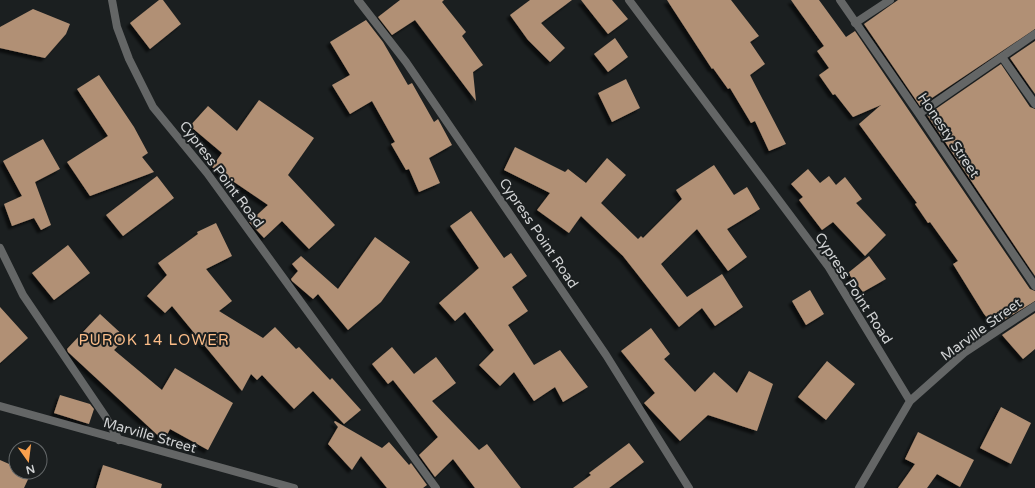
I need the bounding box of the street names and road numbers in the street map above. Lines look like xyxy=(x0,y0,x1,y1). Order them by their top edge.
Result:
street label: Honesty Street xyxy=(914,90,984,181)
street label: Cypress Point Road xyxy=(176,118,267,231)
street label: Cypress Point Road xyxy=(495,175,582,292)
street label: Cypress Point Road xyxy=(811,229,896,347)
street label: Marville Street xyxy=(937,294,1026,365)
street label: Marville Street xyxy=(101,414,199,457)

